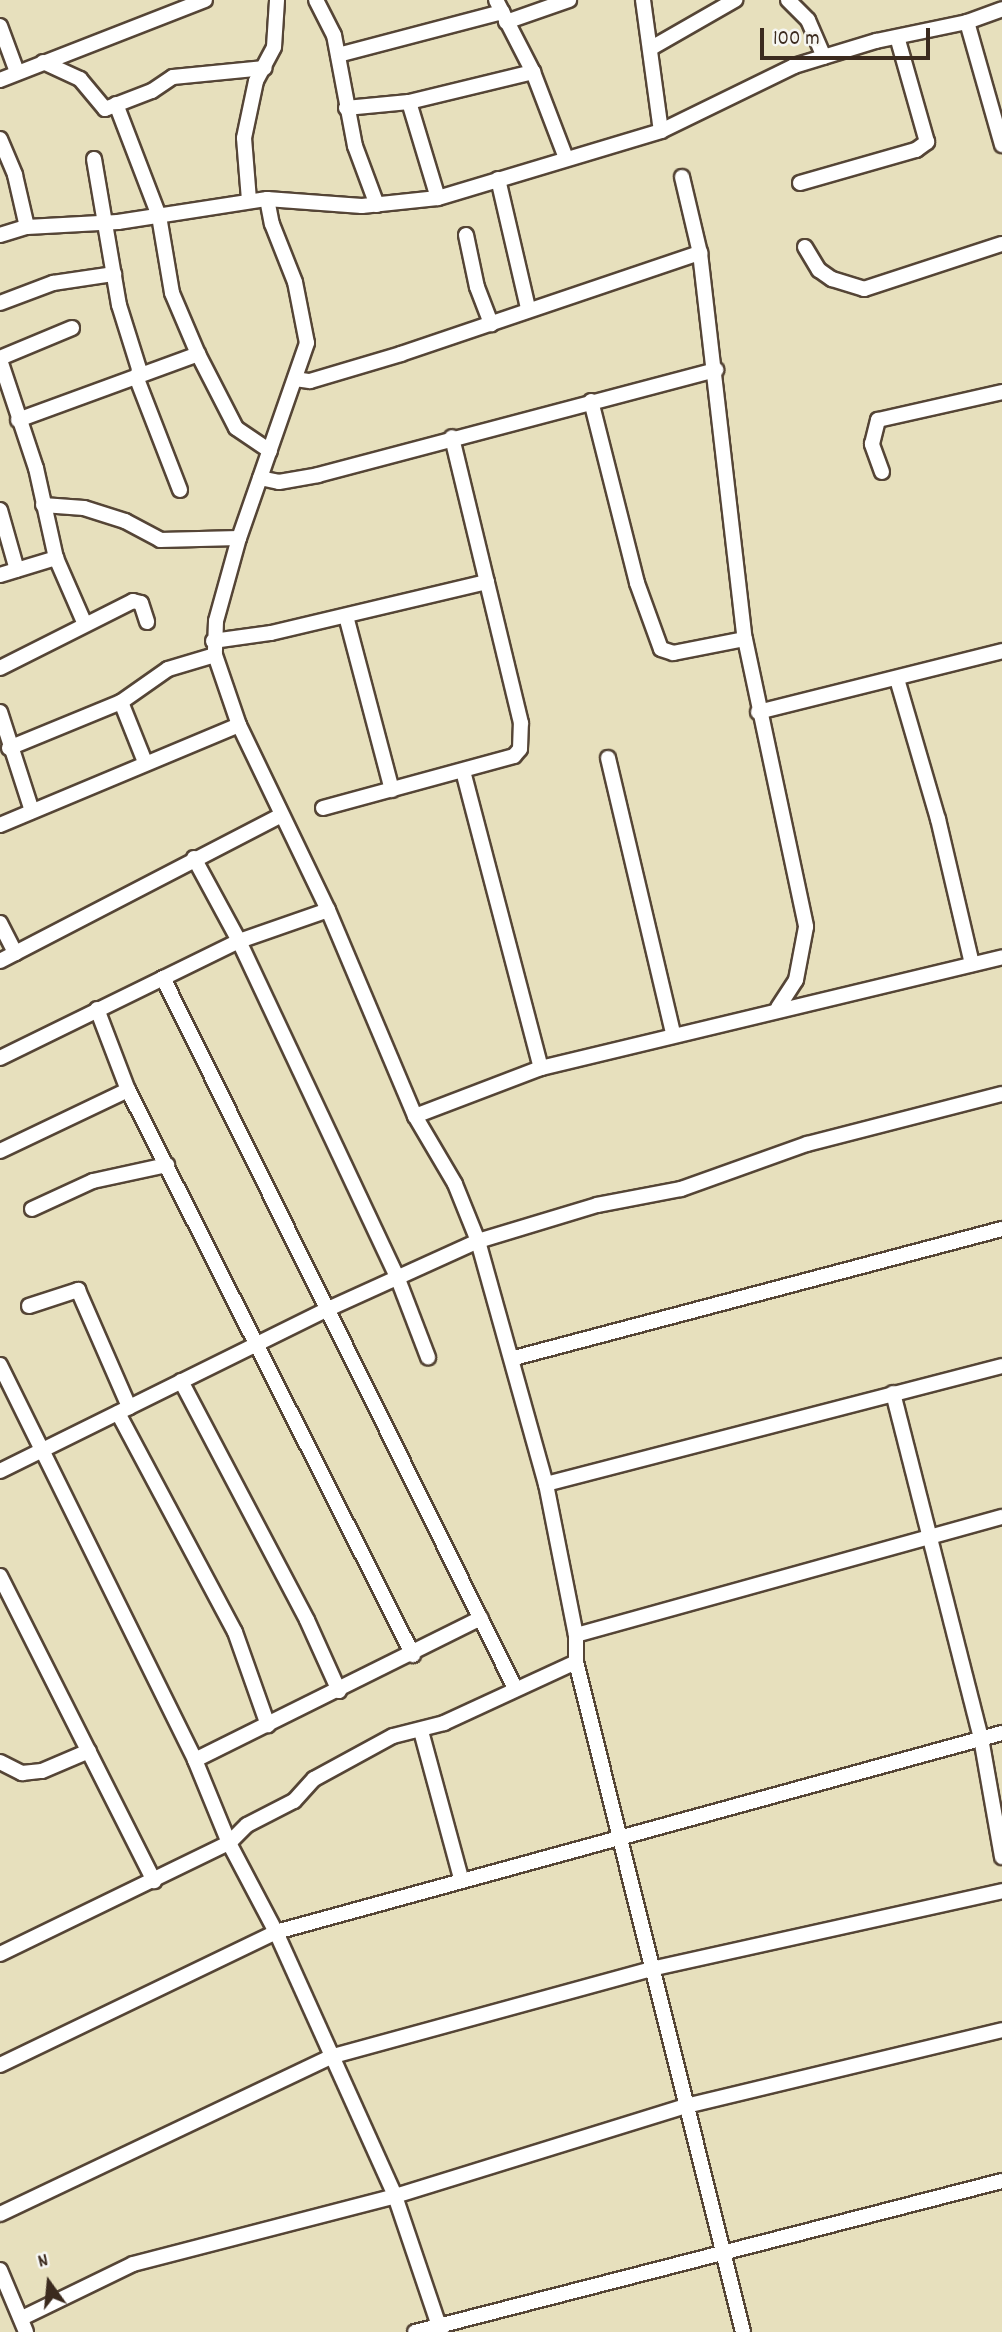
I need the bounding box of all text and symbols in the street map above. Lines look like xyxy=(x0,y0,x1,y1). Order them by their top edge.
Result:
scale bar xyxy=(764,14,934,58)
text: 100 m xyxy=(773,25,820,55)
north arrow xyxy=(14,2248,84,2318)
text: N xyxy=(35,2248,51,2276)

